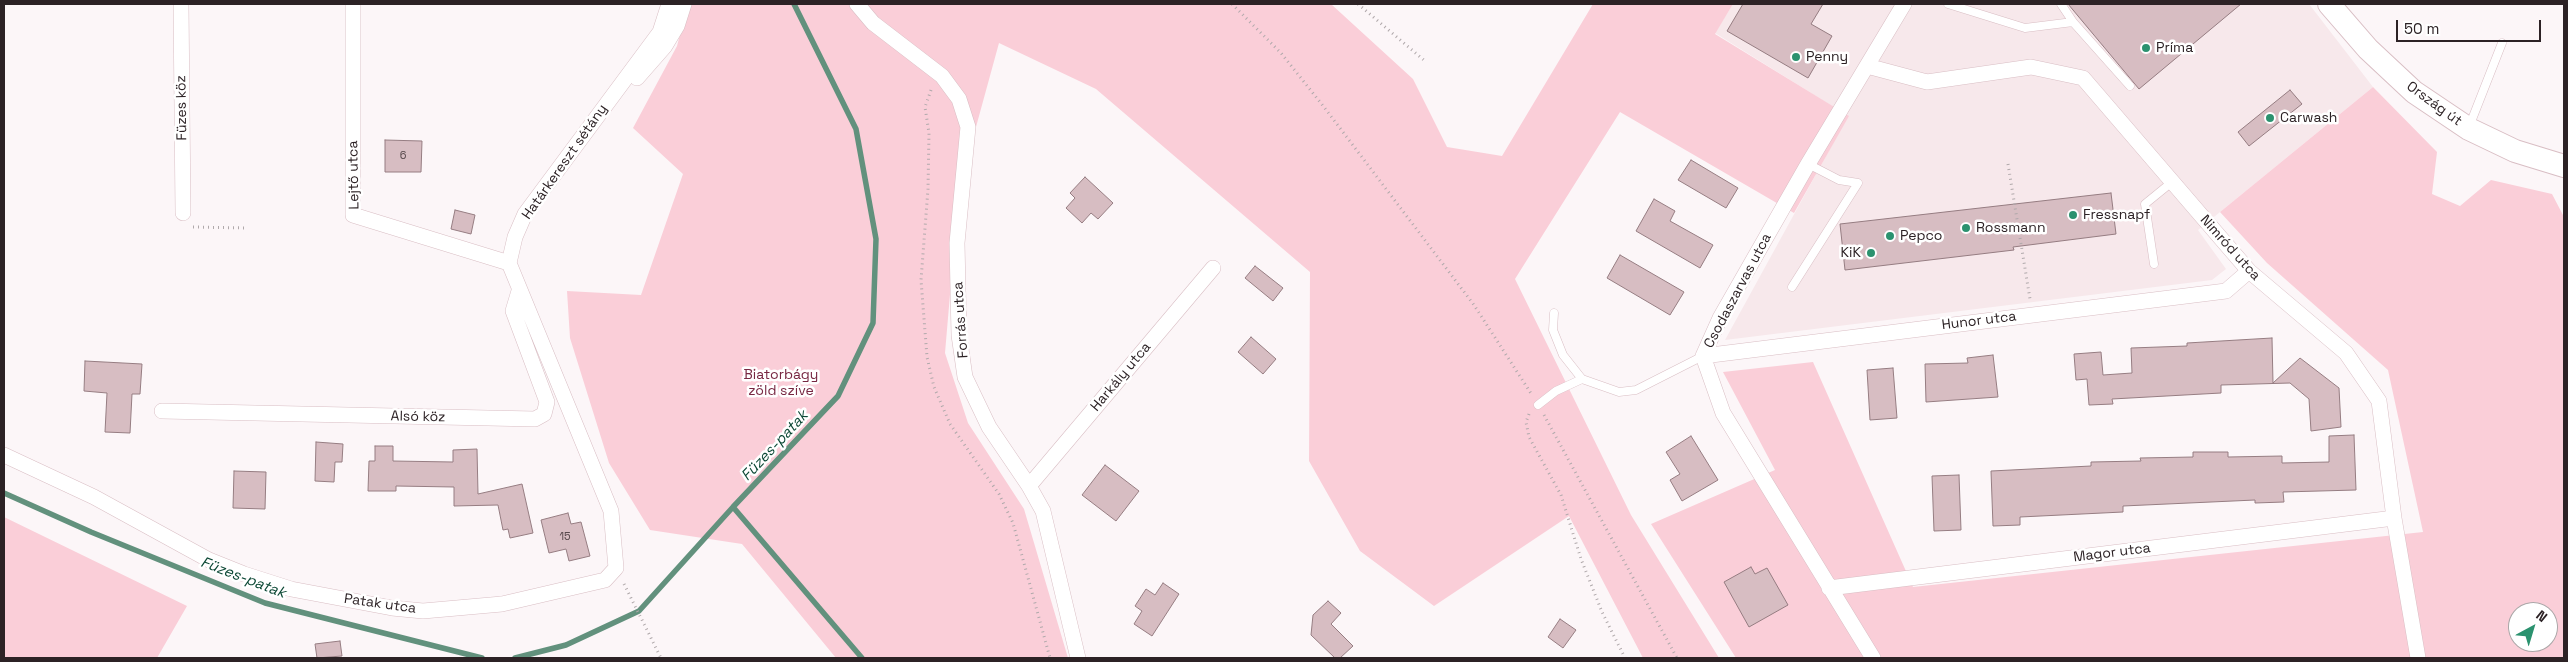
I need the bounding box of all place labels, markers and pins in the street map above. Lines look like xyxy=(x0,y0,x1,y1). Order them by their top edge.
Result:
place label: Príma xyxy=(2156,40,2193,56)
marker: Príma xyxy=(2140,42,2152,54)
place label: Penny xyxy=(1806,49,1848,65)
marker: Penny xyxy=(1790,51,1802,63)
place label: Carwash xyxy=(2280,110,2337,126)
marker: Carwash xyxy=(2264,112,2276,124)
place label: Fressnapf xyxy=(2083,207,2150,223)
marker: Fressnapf xyxy=(2067,209,2079,221)
place label: Rossmann xyxy=(1976,220,2045,236)
marker: Rossmann xyxy=(1960,222,1972,234)
place label: Pepco xyxy=(1900,228,1943,244)
marker: Pepco xyxy=(1884,230,1896,242)
place label: KiK xyxy=(1840,245,1861,261)
marker: KiK xyxy=(1865,247,1877,259)

